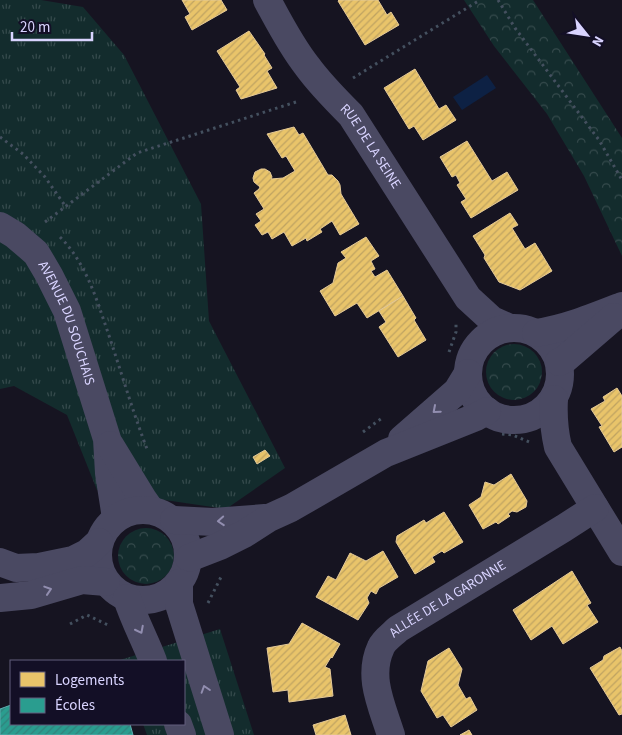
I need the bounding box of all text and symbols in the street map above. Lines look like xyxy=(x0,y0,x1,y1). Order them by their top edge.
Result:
scale bar xyxy=(12,10,92,42)
north arrow xyxy=(562,10,612,60)
text: 20 m xyxy=(20,17,50,38)
text: N xyxy=(586,32,608,50)
street label: RUE DE LA SEINE xyxy=(335,99,406,193)
street label: AVENUE DU SOUCHAIS xyxy=(33,257,100,388)
one-way arrow xyxy=(433,404,442,413)
one-way arrow xyxy=(217,515,225,526)
street label: ALLÉE DE LA GARONNE xyxy=(385,555,510,642)
one-way arrow xyxy=(43,586,51,596)
one-way arrow xyxy=(134,624,144,633)
legend xyxy=(10,660,185,725)
text: Logements xyxy=(55,670,124,691)
one-way arrow xyxy=(201,685,211,693)
text: Écoles xyxy=(55,695,95,716)

